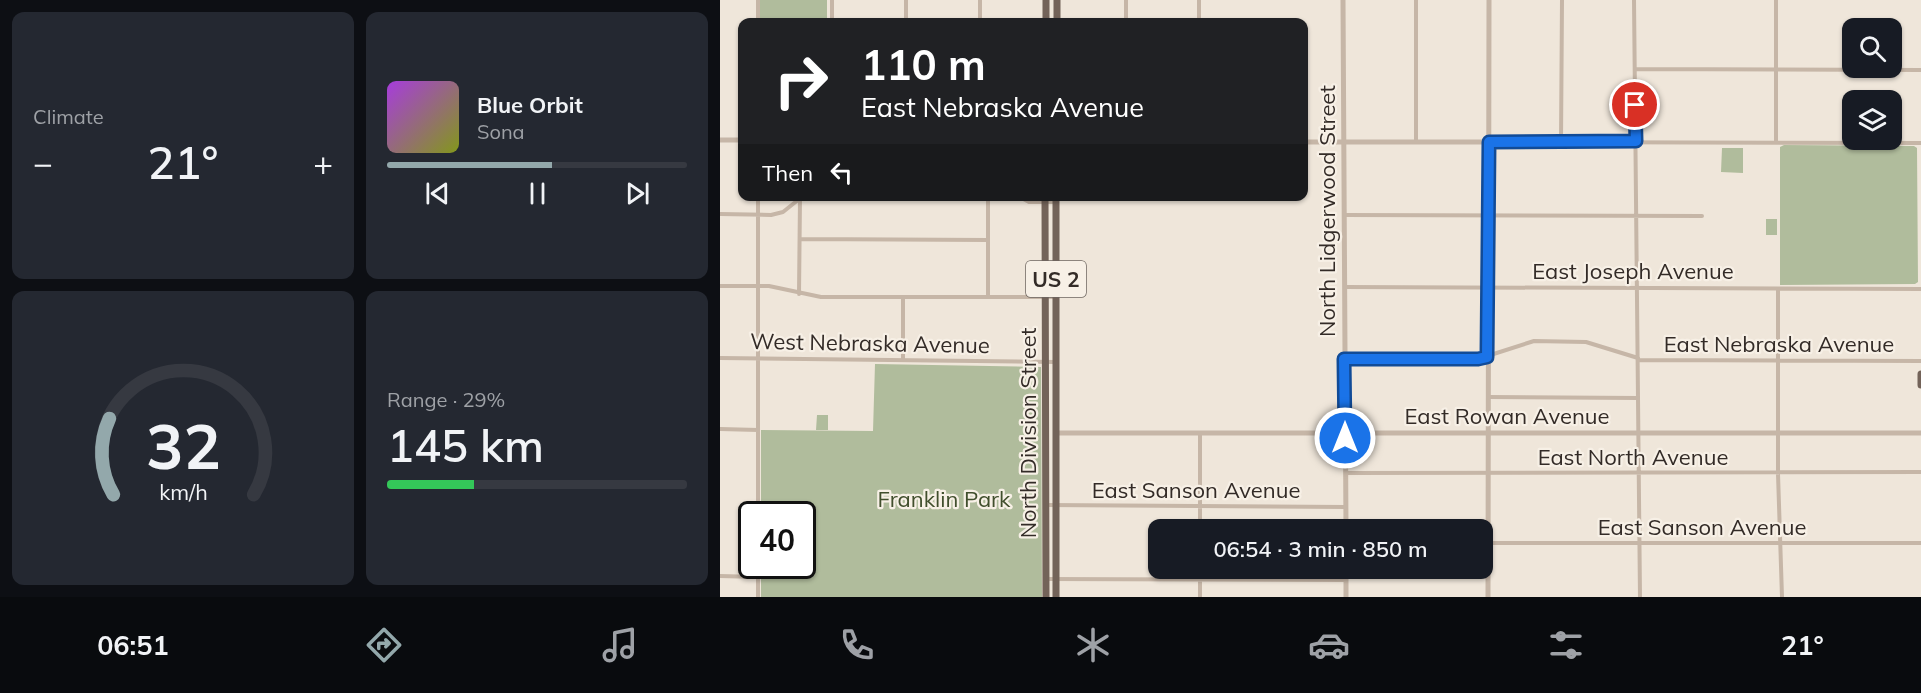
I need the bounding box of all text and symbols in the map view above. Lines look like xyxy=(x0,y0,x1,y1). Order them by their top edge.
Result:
map controls xyxy=(1842,18,1902,150)
button: search xyxy=(1842,18,1902,78)
text: 110 m xyxy=(861,38,986,91)
icon: right xyxy=(762,42,840,120)
pin xyxy=(1609,79,1660,130)
street label: North Lidgerwood Street xyxy=(1313,85,1341,337)
icon: arrive xyxy=(1618,88,1651,121)
text: East Nebraska Avenue xyxy=(861,90,1144,124)
button: layers xyxy=(1842,90,1902,150)
text: Blue Orbit xyxy=(477,91,583,119)
text: Climate xyxy=(33,104,104,129)
text: Sona xyxy=(477,119,525,144)
text: 21° xyxy=(148,134,218,190)
text: − xyxy=(33,142,53,183)
text: + xyxy=(313,142,333,183)
icon: left xyxy=(825,156,858,189)
text: Then xyxy=(762,159,813,187)
icon: previous xyxy=(421,177,454,210)
icon: pause xyxy=(521,177,554,210)
icon: next xyxy=(621,177,654,210)
street label: East Joseph Avenue xyxy=(1532,257,1734,285)
road number: US 2 xyxy=(1026,261,1086,297)
street label: West Nebraska Avenue xyxy=(750,327,990,359)
street label: North Division Street xyxy=(1014,327,1042,538)
street label: East Nebraska Avenue xyxy=(1664,330,1894,358)
text: Range · 29% xyxy=(387,387,505,412)
street label: East Rowan Avenue xyxy=(1405,402,1609,430)
text: 32 xyxy=(146,406,220,485)
position arrow xyxy=(1313,406,1377,470)
text: 145 km xyxy=(387,417,544,473)
street label: East North Avenue xyxy=(1538,443,1728,471)
street label: East Sanson Avenue xyxy=(1092,476,1300,504)
text: km/h xyxy=(159,478,207,505)
park label: Franklin Park xyxy=(878,485,1011,513)
speed limit sign: 40 xyxy=(738,501,816,579)
street label: East Sanson Avenue xyxy=(1598,513,1806,541)
text: 06:54 · 3 min · 850 m xyxy=(1213,535,1428,563)
icon: directions xyxy=(363,624,405,666)
icon: music xyxy=(599,624,641,666)
icon: phone xyxy=(836,624,878,666)
icon: climate xyxy=(1072,624,1114,666)
icon: car xyxy=(1308,624,1350,666)
icon: filters xyxy=(1545,624,1587,666)
text: 06:51 xyxy=(97,628,169,662)
text: 21° xyxy=(1781,628,1824,662)

